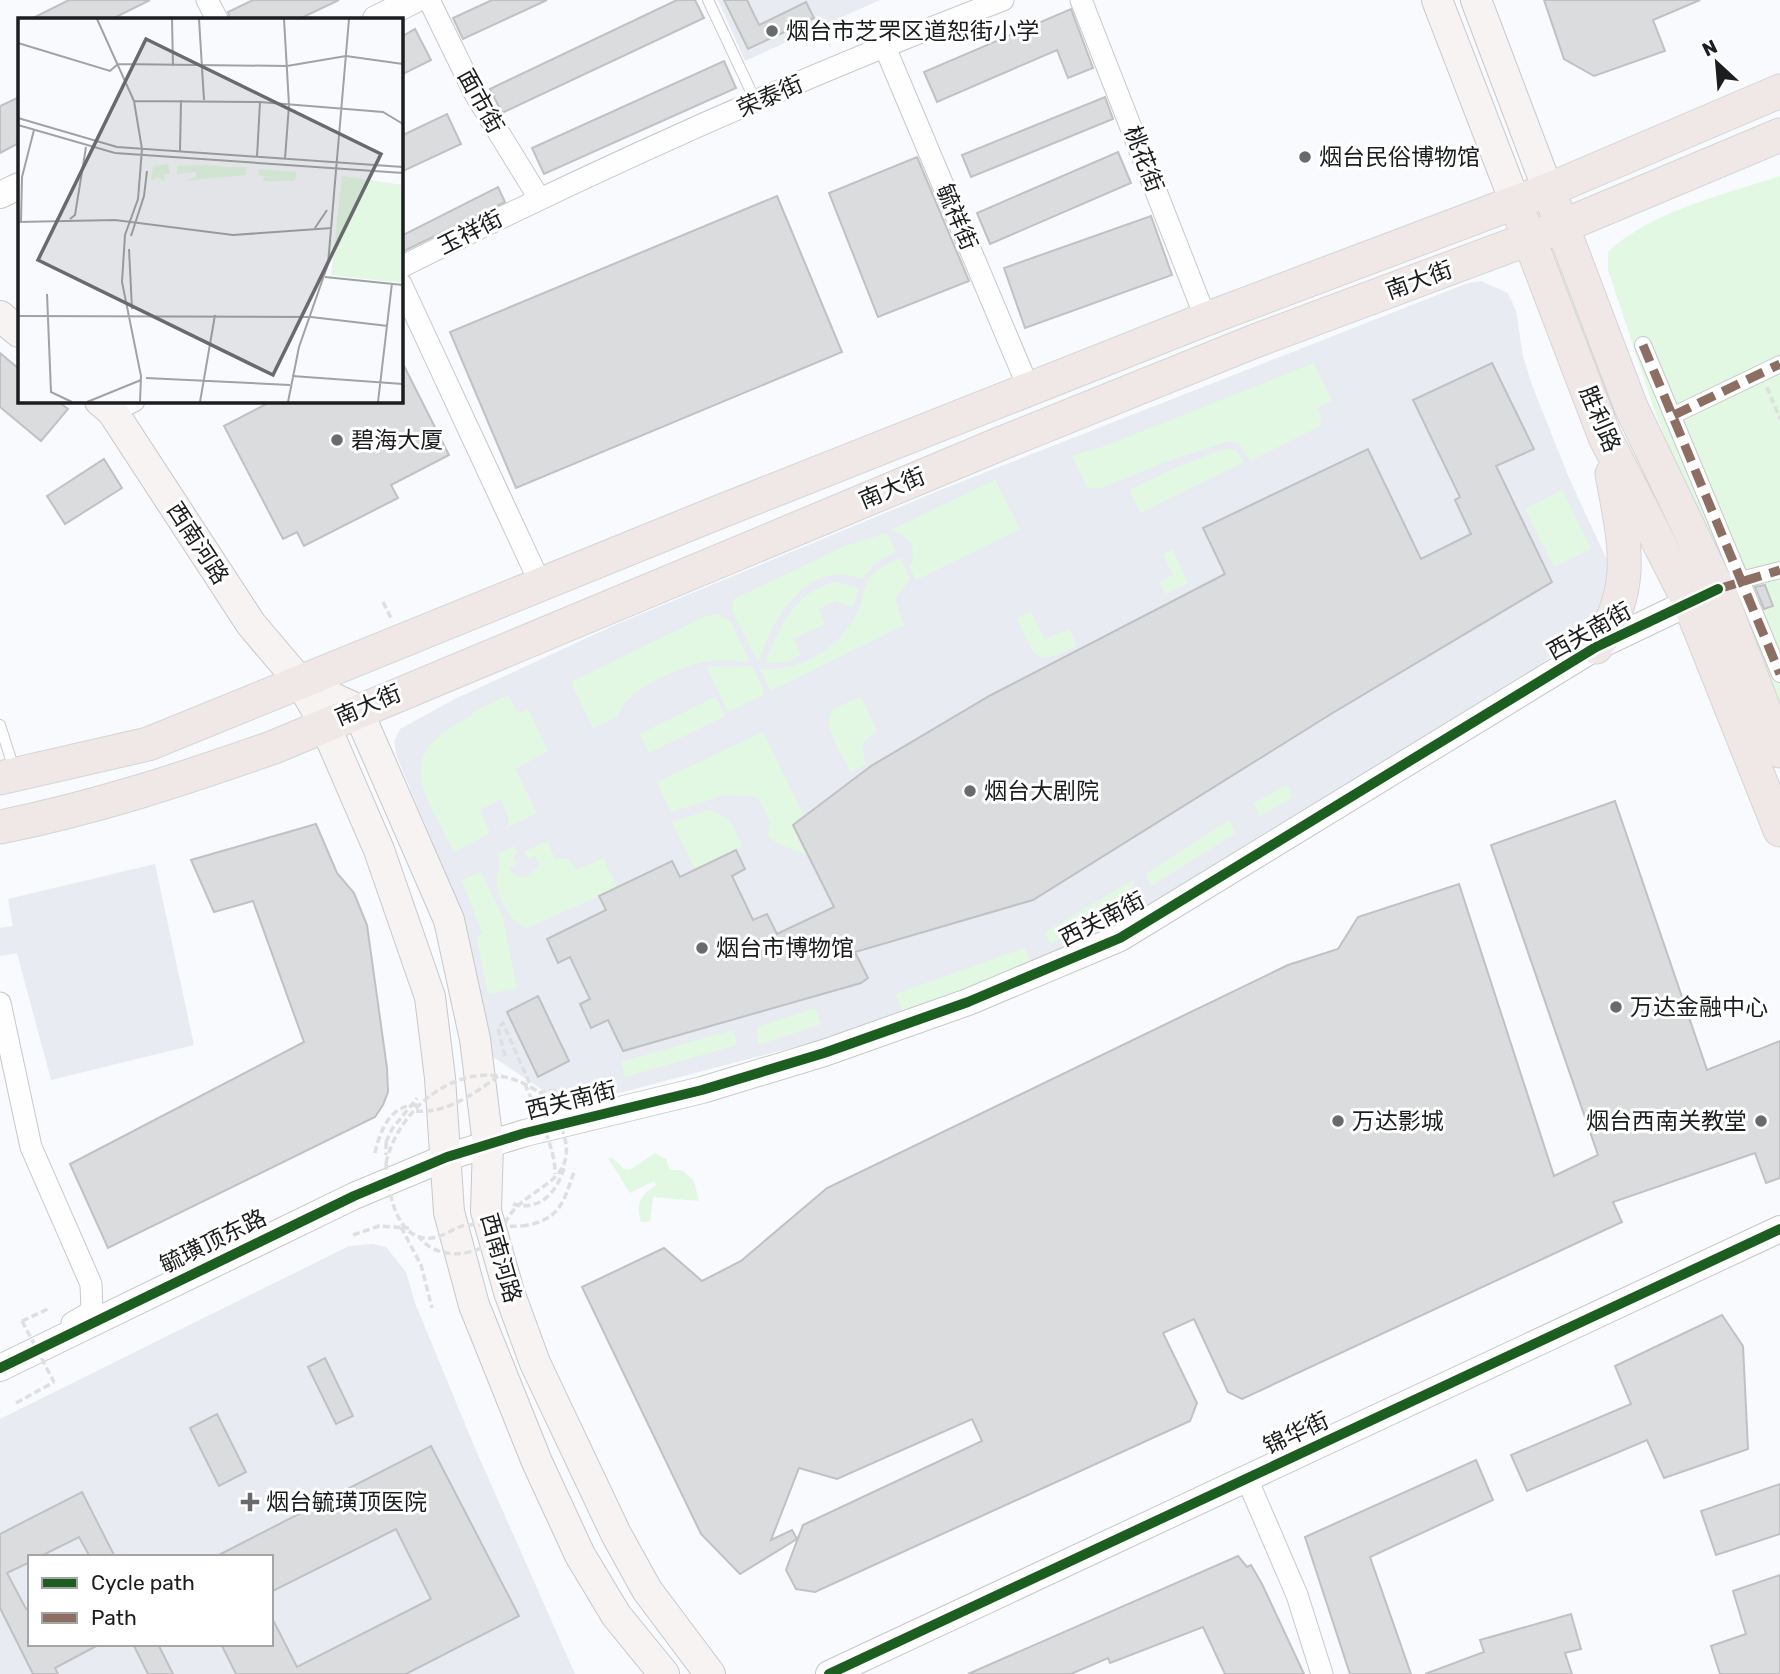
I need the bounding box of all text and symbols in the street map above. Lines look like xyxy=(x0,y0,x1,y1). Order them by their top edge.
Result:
place label: 烟台市芝罘区道恕街小学 xyxy=(786,17,1039,45)
inset map xyxy=(18,18,402,402)
marker: 烟台市芝罘区道恕街小学 xyxy=(764,23,780,39)
north arrow xyxy=(1682,28,1752,98)
text: N xyxy=(1699,35,1721,62)
street label: 面市街 xyxy=(452,64,510,138)
street label: 荣泰街 xyxy=(733,69,807,123)
street label: 桃花街 xyxy=(1119,122,1169,196)
place label: 烟台民俗博物馆 xyxy=(1319,143,1480,171)
marker: 烟台民俗博物馆 xyxy=(1297,149,1313,165)
street label: 毓祥街 xyxy=(931,180,983,254)
street label: 玉祥街 xyxy=(433,204,507,260)
street label: 南大街 xyxy=(1382,255,1456,305)
street label: 胜利路 xyxy=(1574,382,1626,456)
place label: 碧海大厦 xyxy=(351,426,443,454)
marker: 碧海大厦 xyxy=(329,432,345,448)
street label: 南大街 xyxy=(855,462,929,514)
street label: 西南河路 xyxy=(161,497,235,589)
street label: 西关南街 xyxy=(1542,596,1636,666)
street label: 南大街 xyxy=(331,679,405,731)
place label: 烟台大剧院 xyxy=(984,777,1099,805)
marker: 烟台大剧院 xyxy=(962,783,978,799)
street label: 西关南街 xyxy=(1055,886,1149,952)
place label: 烟台市博物馆 xyxy=(716,934,854,962)
marker: 烟台市博物馆 xyxy=(694,940,710,956)
place label: 万达金融中心 xyxy=(1630,993,1768,1021)
marker: 万达金融中心 xyxy=(1608,999,1624,1015)
street label: 西关南街 xyxy=(523,1075,619,1125)
place label: 万达影城 xyxy=(1352,1107,1444,1135)
place label: 烟台西南关教堂 xyxy=(1586,1107,1747,1135)
marker: 万达影城 xyxy=(1330,1113,1346,1129)
marker: 烟台西南关教堂 xyxy=(1753,1113,1769,1129)
street label: 毓璜顶东路 xyxy=(155,1203,271,1279)
street label: 西南河路 xyxy=(475,1210,527,1306)
street label: 锦华街 xyxy=(1259,1406,1333,1460)
place label: 烟台毓璜顶医院 xyxy=(266,1488,427,1516)
marker: 烟台毓璜顶医院 xyxy=(240,1492,260,1512)
legend xyxy=(28,1555,273,1646)
text: Cycle path xyxy=(91,1570,195,1595)
text: Path xyxy=(91,1605,137,1630)

